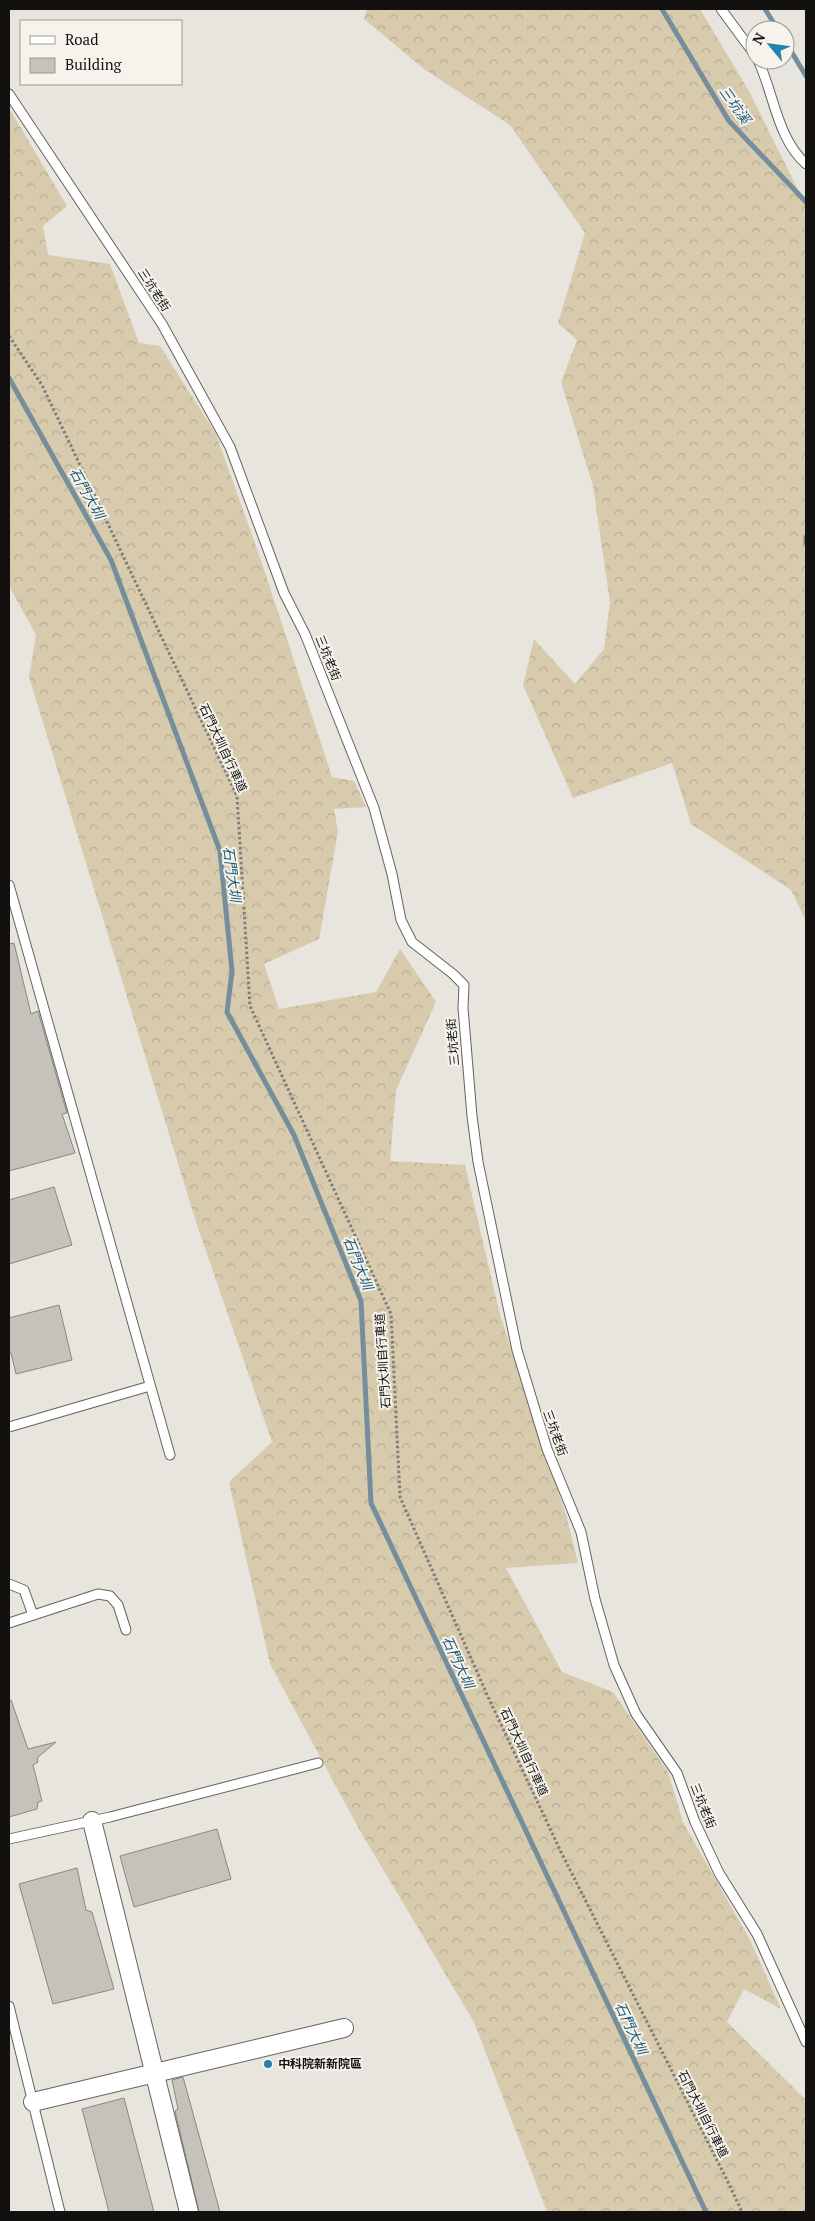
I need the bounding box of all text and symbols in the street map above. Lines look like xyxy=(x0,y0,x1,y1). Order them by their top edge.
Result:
legend xyxy=(20,20,182,85)
north arrow xyxy=(745,20,795,70)
text: Road xyxy=(65,29,98,49)
text: N xyxy=(747,29,769,48)
text: Building xyxy=(65,54,123,74)
water label: 三坑溪 xyxy=(716,82,756,129)
street label: 三坑老街 xyxy=(135,266,174,314)
water label: 石門大圳 xyxy=(66,464,110,524)
street label: 三坑老街 xyxy=(313,633,344,683)
street label: 石門大圳自行車道 xyxy=(196,701,251,794)
water label: 石門大圳 xyxy=(219,845,246,905)
street label: 三坑老街 xyxy=(443,1017,462,1067)
water label: 石門大圳 xyxy=(339,1233,379,1294)
street label: 石門大圳自行車道 xyxy=(372,1313,393,1409)
street label: 三坑老街 xyxy=(540,1408,571,1458)
water label: 石門大圳 xyxy=(438,1632,480,1693)
street label: 石門大圳自行車道 xyxy=(497,1705,552,1798)
street label: 三坑老街 xyxy=(688,1781,719,1831)
water label: 石門大圳 xyxy=(611,1998,653,2059)
place label: 中科院新新院區 xyxy=(278,2056,362,2071)
marker: 中科院新新院區 xyxy=(262,2058,274,2070)
street label: 石門大圳自行車道 xyxy=(675,2068,732,2160)

